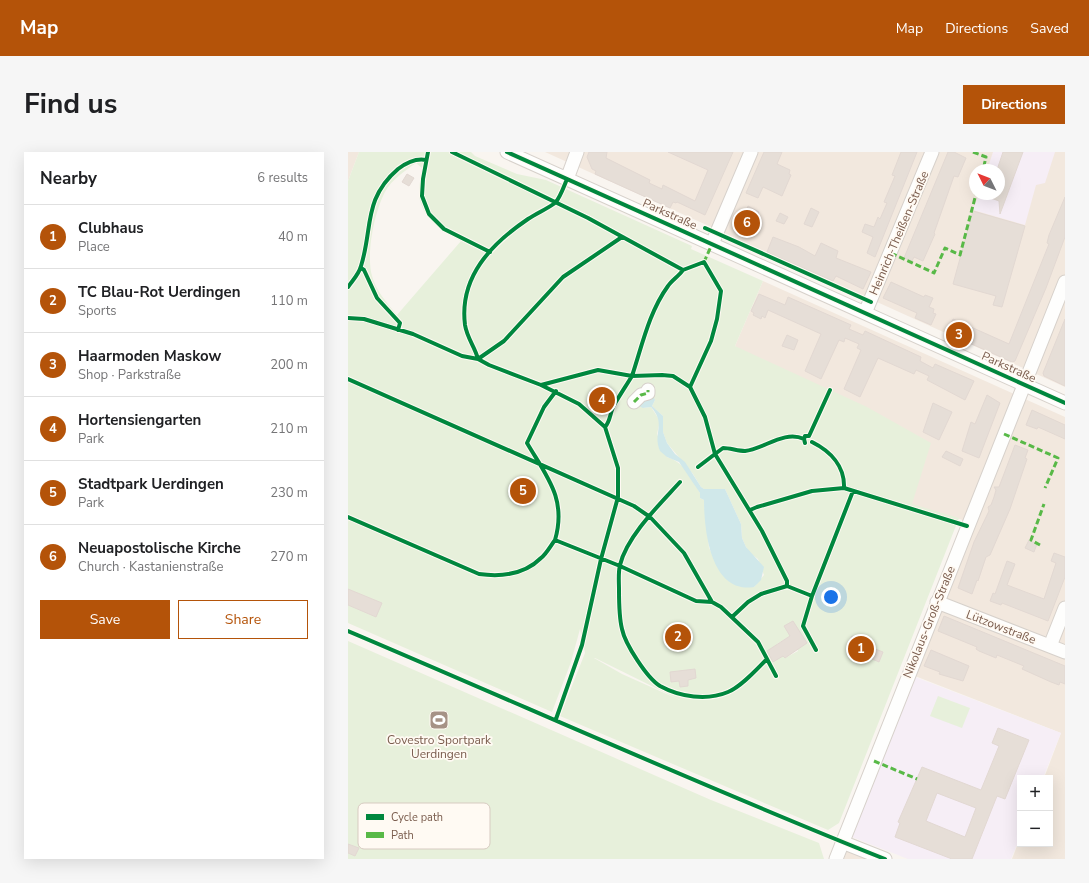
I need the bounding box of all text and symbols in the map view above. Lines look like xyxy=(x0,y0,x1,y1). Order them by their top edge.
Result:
text: Map xyxy=(20,15,58,41)
text: Map xyxy=(896,19,923,38)
text: Directions xyxy=(945,19,1008,38)
text: Saved xyxy=(1030,19,1069,38)
text: Find us xyxy=(24,85,118,123)
button: Directions xyxy=(963,85,1065,124)
north arrow xyxy=(969,164,1005,200)
text: Nearby xyxy=(40,167,97,190)
street label: Heinrich-Theißen-Straße xyxy=(866,168,932,298)
text: 6 results xyxy=(257,169,308,187)
street label: Parkstraße xyxy=(640,195,700,233)
pin: 6 xyxy=(734,208,760,238)
text: Clubhaus xyxy=(78,218,144,238)
text: 1 xyxy=(49,228,57,246)
text: 40 m xyxy=(278,228,308,246)
text: Place xyxy=(78,238,110,256)
text: TC Blau-Rot Uerdingen xyxy=(78,282,240,302)
text: 2 xyxy=(49,292,57,310)
text: 110 m xyxy=(270,292,308,310)
text: Sports xyxy=(78,302,117,320)
pin: 3 xyxy=(946,320,972,350)
text: Haarmoden Maskow xyxy=(78,346,221,366)
street label: Parkstraße xyxy=(979,348,1039,386)
text: 3 xyxy=(49,356,57,374)
text: 200 m xyxy=(270,356,308,374)
text: Shop · Parkstraße xyxy=(78,366,181,384)
pin: 4 xyxy=(589,385,615,415)
text: Hortensiengarten xyxy=(78,410,201,430)
text: 4 xyxy=(49,420,57,438)
text: 210 m xyxy=(270,420,308,438)
text: Park xyxy=(78,430,104,448)
text: Stadtpark Uerdingen xyxy=(78,474,224,494)
pin: 5 xyxy=(510,476,536,506)
text: 5 xyxy=(49,484,57,502)
text: 230 m xyxy=(270,484,308,502)
text: Park xyxy=(78,494,104,512)
text: Neuapostolische Kirche xyxy=(78,538,241,558)
text: 6 xyxy=(49,548,57,566)
text: 270 m xyxy=(270,548,308,566)
text: Church · Kastanienstraße xyxy=(78,558,224,576)
street label: Nikolaus-Groß-Straße xyxy=(899,564,959,680)
your location xyxy=(821,587,841,607)
button: Save xyxy=(40,600,170,639)
button: Share xyxy=(178,600,308,639)
street label: Lützowstraße xyxy=(964,606,1038,648)
pin: 2 xyxy=(665,622,691,652)
pin: 1 xyxy=(848,634,874,664)
sports icon: Covestro Sportpark Uerdingen xyxy=(428,709,450,731)
place label: Covestro Sportpark Uerdingen xyxy=(387,732,492,762)
map controls xyxy=(1017,775,1053,847)
button: + xyxy=(1017,775,1053,811)
legend xyxy=(358,803,490,849)
text: Cycle path xyxy=(391,810,443,825)
button: − xyxy=(1017,811,1053,847)
text: Path xyxy=(391,828,414,843)

